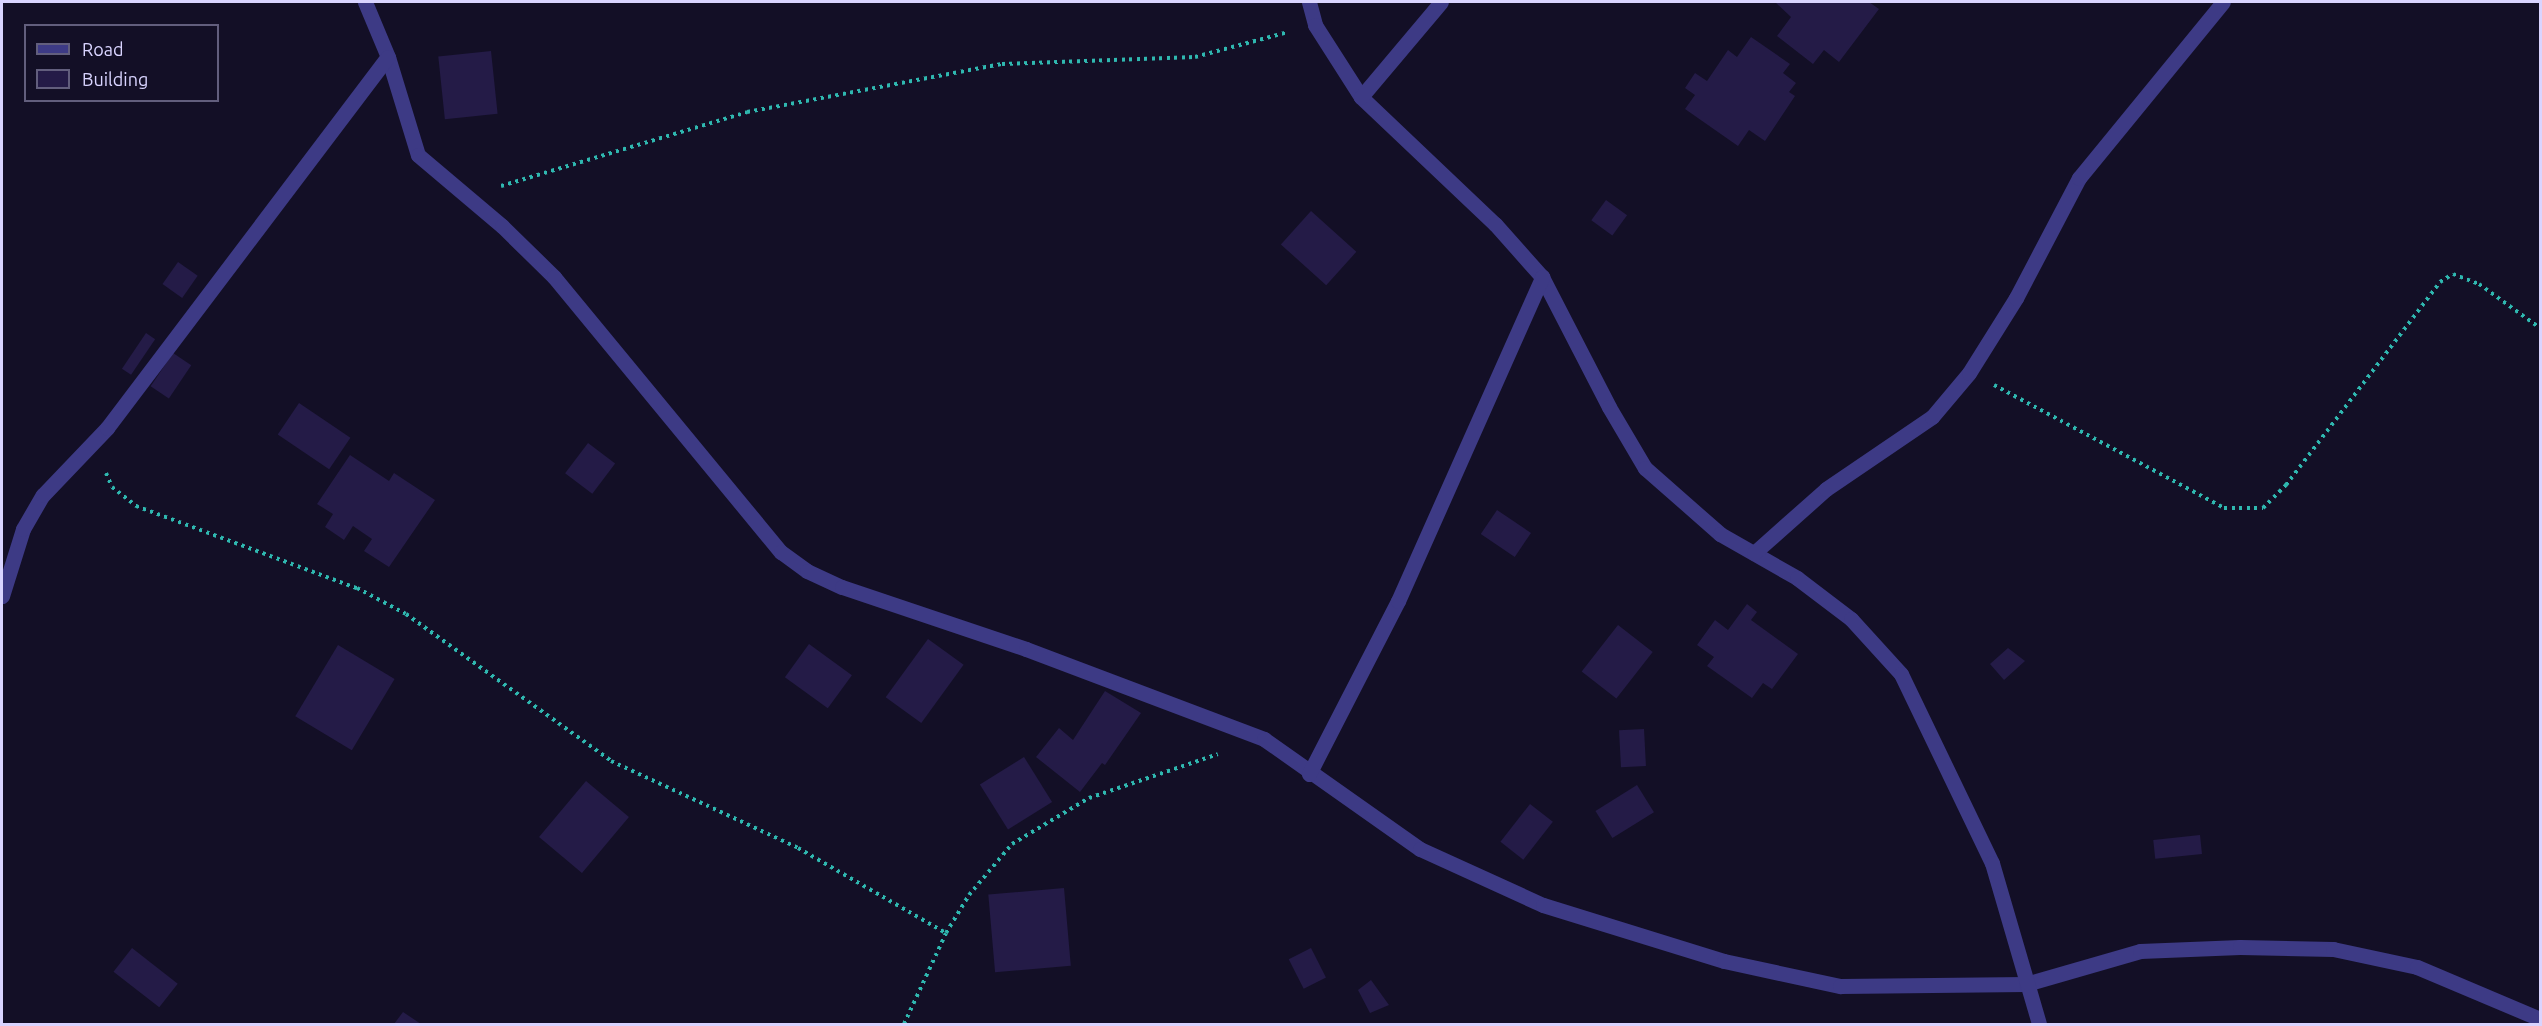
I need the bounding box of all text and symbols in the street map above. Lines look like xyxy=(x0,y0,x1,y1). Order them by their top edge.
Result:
legend xyxy=(24,24,219,102)
text: Road xyxy=(82,39,124,59)
text: Building xyxy=(82,69,148,89)

